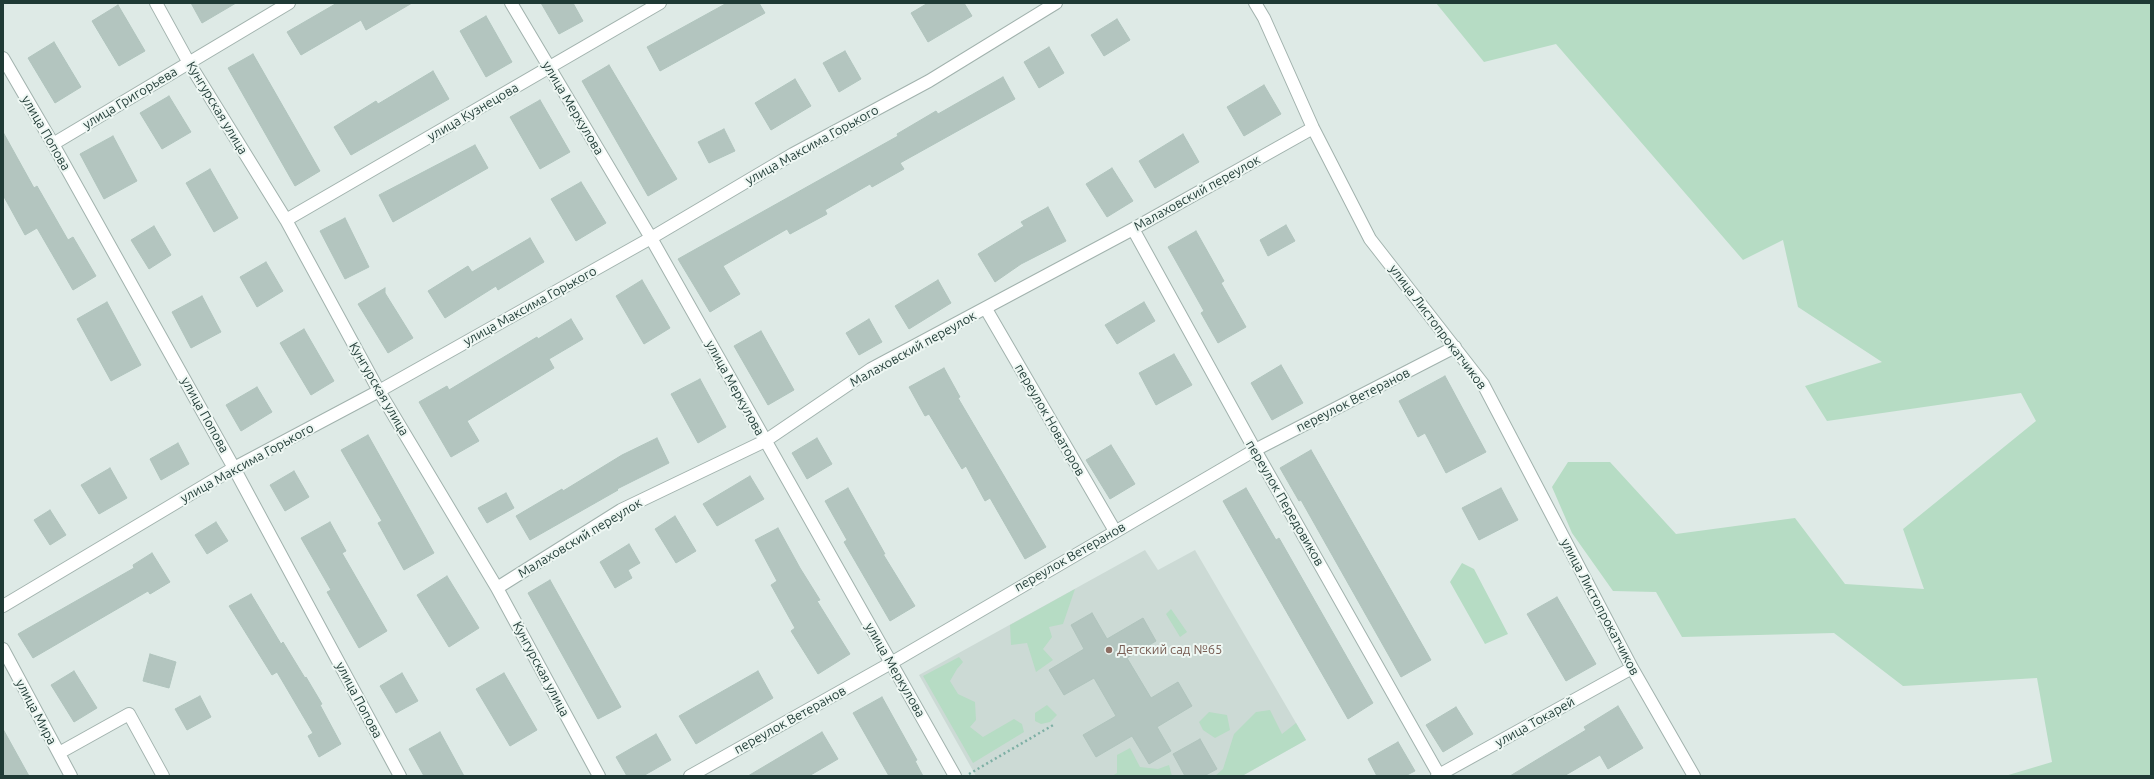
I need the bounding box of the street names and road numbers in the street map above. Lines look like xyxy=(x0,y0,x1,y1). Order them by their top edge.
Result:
street label: улица Меркулова xyxy=(539,58,607,158)
street label: Кунгурская улица xyxy=(183,59,251,157)
street label: улица Григорьева xyxy=(80,64,180,132)
street label: улица Кузнецова xyxy=(425,80,521,144)
street label: улица Попова xyxy=(18,93,74,173)
street label: улица Максима Горького xyxy=(743,102,881,188)
street label: Малаховский переулок xyxy=(1131,152,1263,234)
street label: улица Листопрокатчиков xyxy=(1386,261,1490,393)
street label: улица Максима Горького xyxy=(461,263,599,349)
street label: Малаховский переулок xyxy=(847,308,979,390)
street label: улица Меркулова xyxy=(702,338,768,438)
street label: Кунгурская улица xyxy=(346,339,412,439)
street label: переулок Новаторов xyxy=(1012,361,1088,479)
street label: переулок Ветеранов xyxy=(1294,365,1412,435)
street label: улица Попова xyxy=(178,374,232,456)
street label: улица Максима Горького xyxy=(178,420,316,506)
street label: переулок Передовиков xyxy=(1243,437,1327,569)
street label: Малаховский переулок xyxy=(515,495,645,581)
street label: переулок Ветеранов xyxy=(1012,519,1128,595)
street label: улица Листопрокатчиков xyxy=(1557,536,1643,678)
street label: Кунгурская улица xyxy=(509,619,573,719)
street label: улица Меркулова xyxy=(862,620,928,720)
street label: улица Попова xyxy=(332,659,386,741)
street label: улица Мира xyxy=(12,677,60,747)
street label: переулок Ветеранов xyxy=(731,683,849,757)
street label: улица Токарей xyxy=(1492,694,1578,750)

